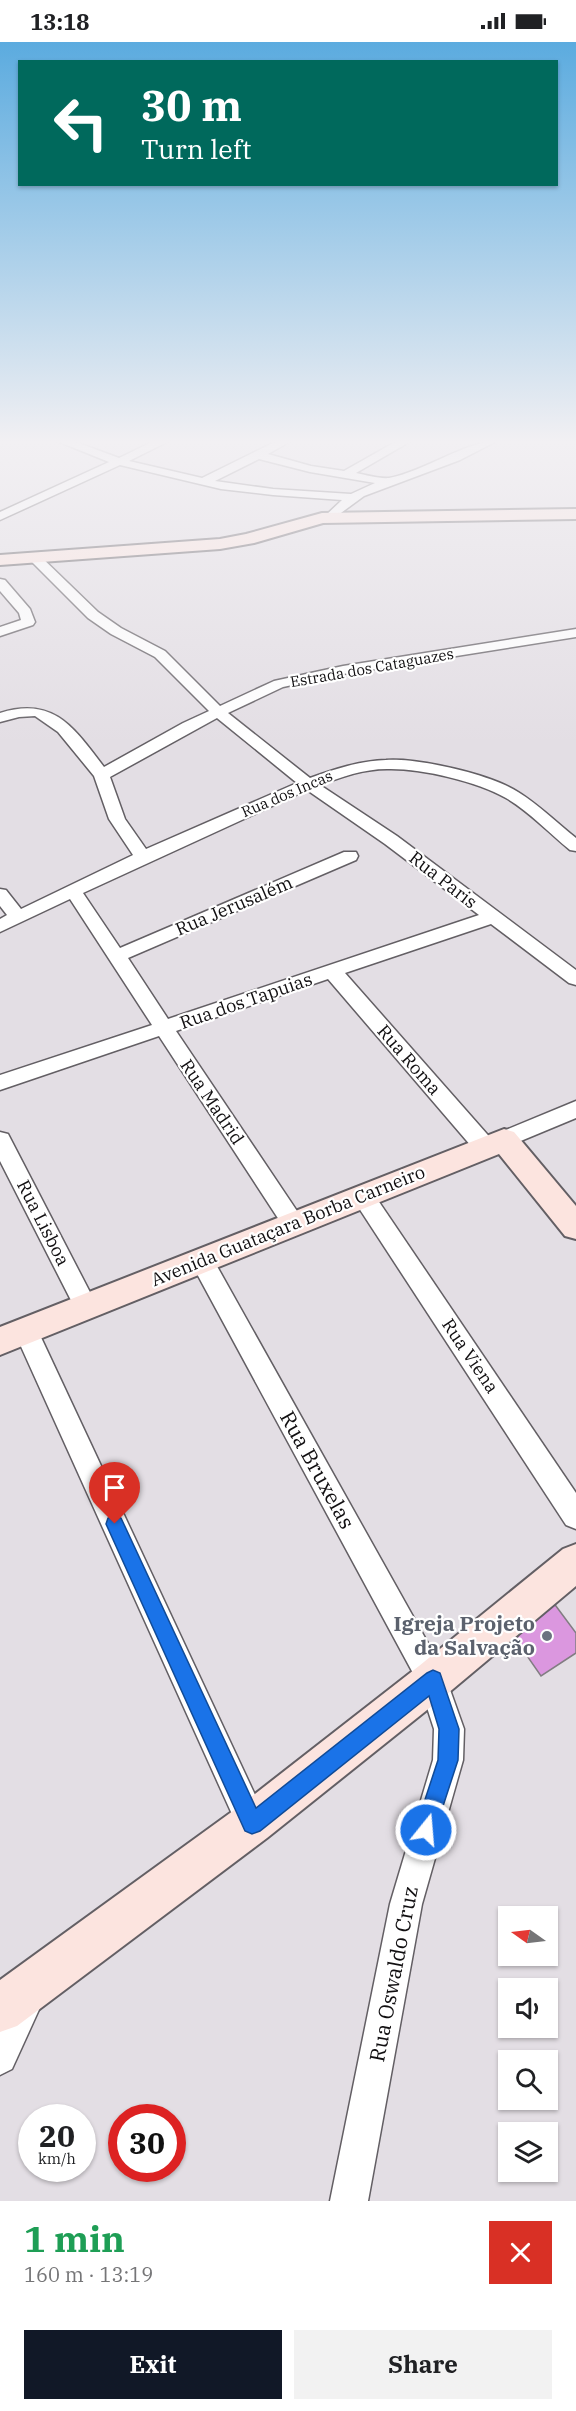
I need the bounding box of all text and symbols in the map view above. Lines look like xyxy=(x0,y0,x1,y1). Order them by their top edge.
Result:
text: 13:18 xyxy=(30,7,89,36)
text: 30 m xyxy=(141,78,242,133)
icon: left xyxy=(42,84,120,162)
text: Turn left xyxy=(141,131,252,166)
street label: Estrada dos Cataguazes xyxy=(289,644,455,691)
street label: Rua dos Incas xyxy=(238,766,335,821)
street label: Rua Paris xyxy=(405,846,482,913)
street label: Rua Jerusalém xyxy=(172,871,296,941)
street label: Rua dos Tapuias xyxy=(177,967,315,1034)
street label: Rua Roma xyxy=(372,1020,446,1100)
street label: Rua Madrid xyxy=(175,1055,249,1149)
street label: Avenida Guataçara Borba Carneiro xyxy=(147,1160,428,1291)
street label: Rua Lisboa xyxy=(12,1176,75,1270)
street label: Rua Viena xyxy=(437,1314,504,1398)
street label: Rua Bruxelas xyxy=(274,1406,362,1534)
pin xyxy=(89,1462,140,1524)
icon: arrive xyxy=(98,1471,131,1504)
place label: Igreja Projeto da Salvação xyxy=(394,1609,535,1661)
marker: Igreja Projeto da Salvação xyxy=(540,1629,554,1643)
position arrow xyxy=(394,1798,458,1862)
street label: Rua Oswaldo Cruz xyxy=(362,1883,424,2064)
north arrow xyxy=(498,1906,558,1966)
map controls xyxy=(498,1906,558,2182)
button: sound xyxy=(498,1978,558,2038)
button: search xyxy=(498,2050,558,2110)
speed limit sign: 30 xyxy=(108,2104,186,2182)
text: 20 xyxy=(39,2116,75,2155)
button: layers xyxy=(498,2122,558,2182)
text: km/h xyxy=(38,2149,76,2168)
text: 1 min xyxy=(24,2215,125,2262)
button: close xyxy=(489,2221,552,2284)
text: 160 m · 13:19 xyxy=(24,2261,153,2288)
button: Exit xyxy=(24,2330,282,2399)
button: Share xyxy=(294,2330,552,2399)

